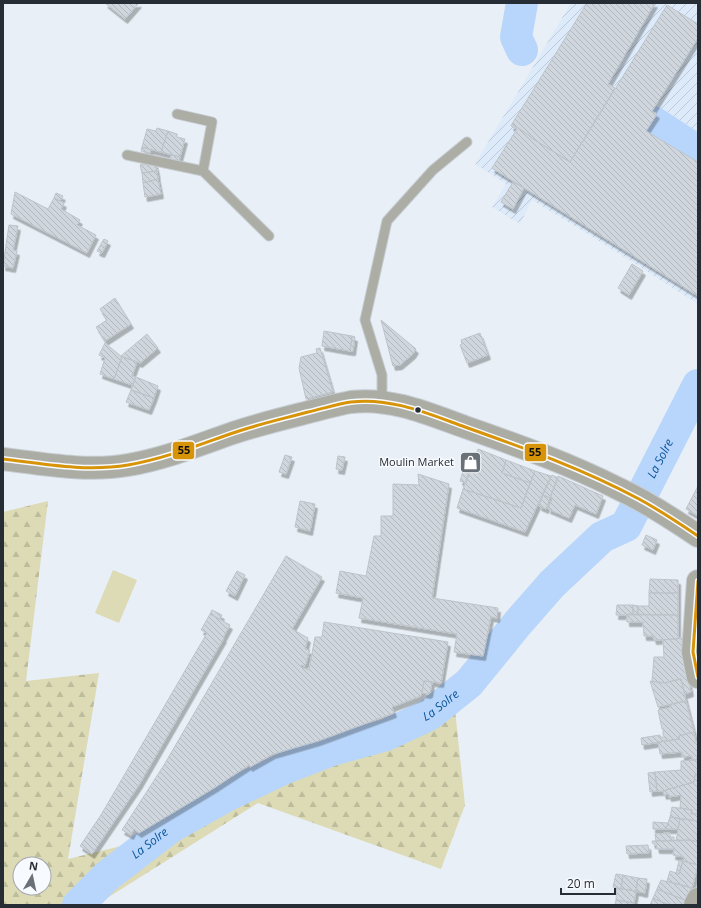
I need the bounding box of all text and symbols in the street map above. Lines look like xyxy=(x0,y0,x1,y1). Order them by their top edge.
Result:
unlabelled marker xyxy=(413,405,423,415)
water label: La Solre xyxy=(643,436,677,481)
line badge: 55 xyxy=(172,441,195,460)
text: 55 xyxy=(178,442,190,457)
line badge: 55 xyxy=(524,443,547,462)
text: 55 xyxy=(529,444,541,459)
shop icon: Moulin Market xyxy=(457,449,483,475)
place label: Moulin Market xyxy=(379,454,454,469)
water label: La Solre xyxy=(420,685,462,725)
water label: La Solre xyxy=(128,823,172,862)
north arrow xyxy=(12,856,52,896)
text: N xyxy=(28,858,39,874)
scale bar xyxy=(561,870,615,896)
text: 20 m xyxy=(567,875,595,892)

